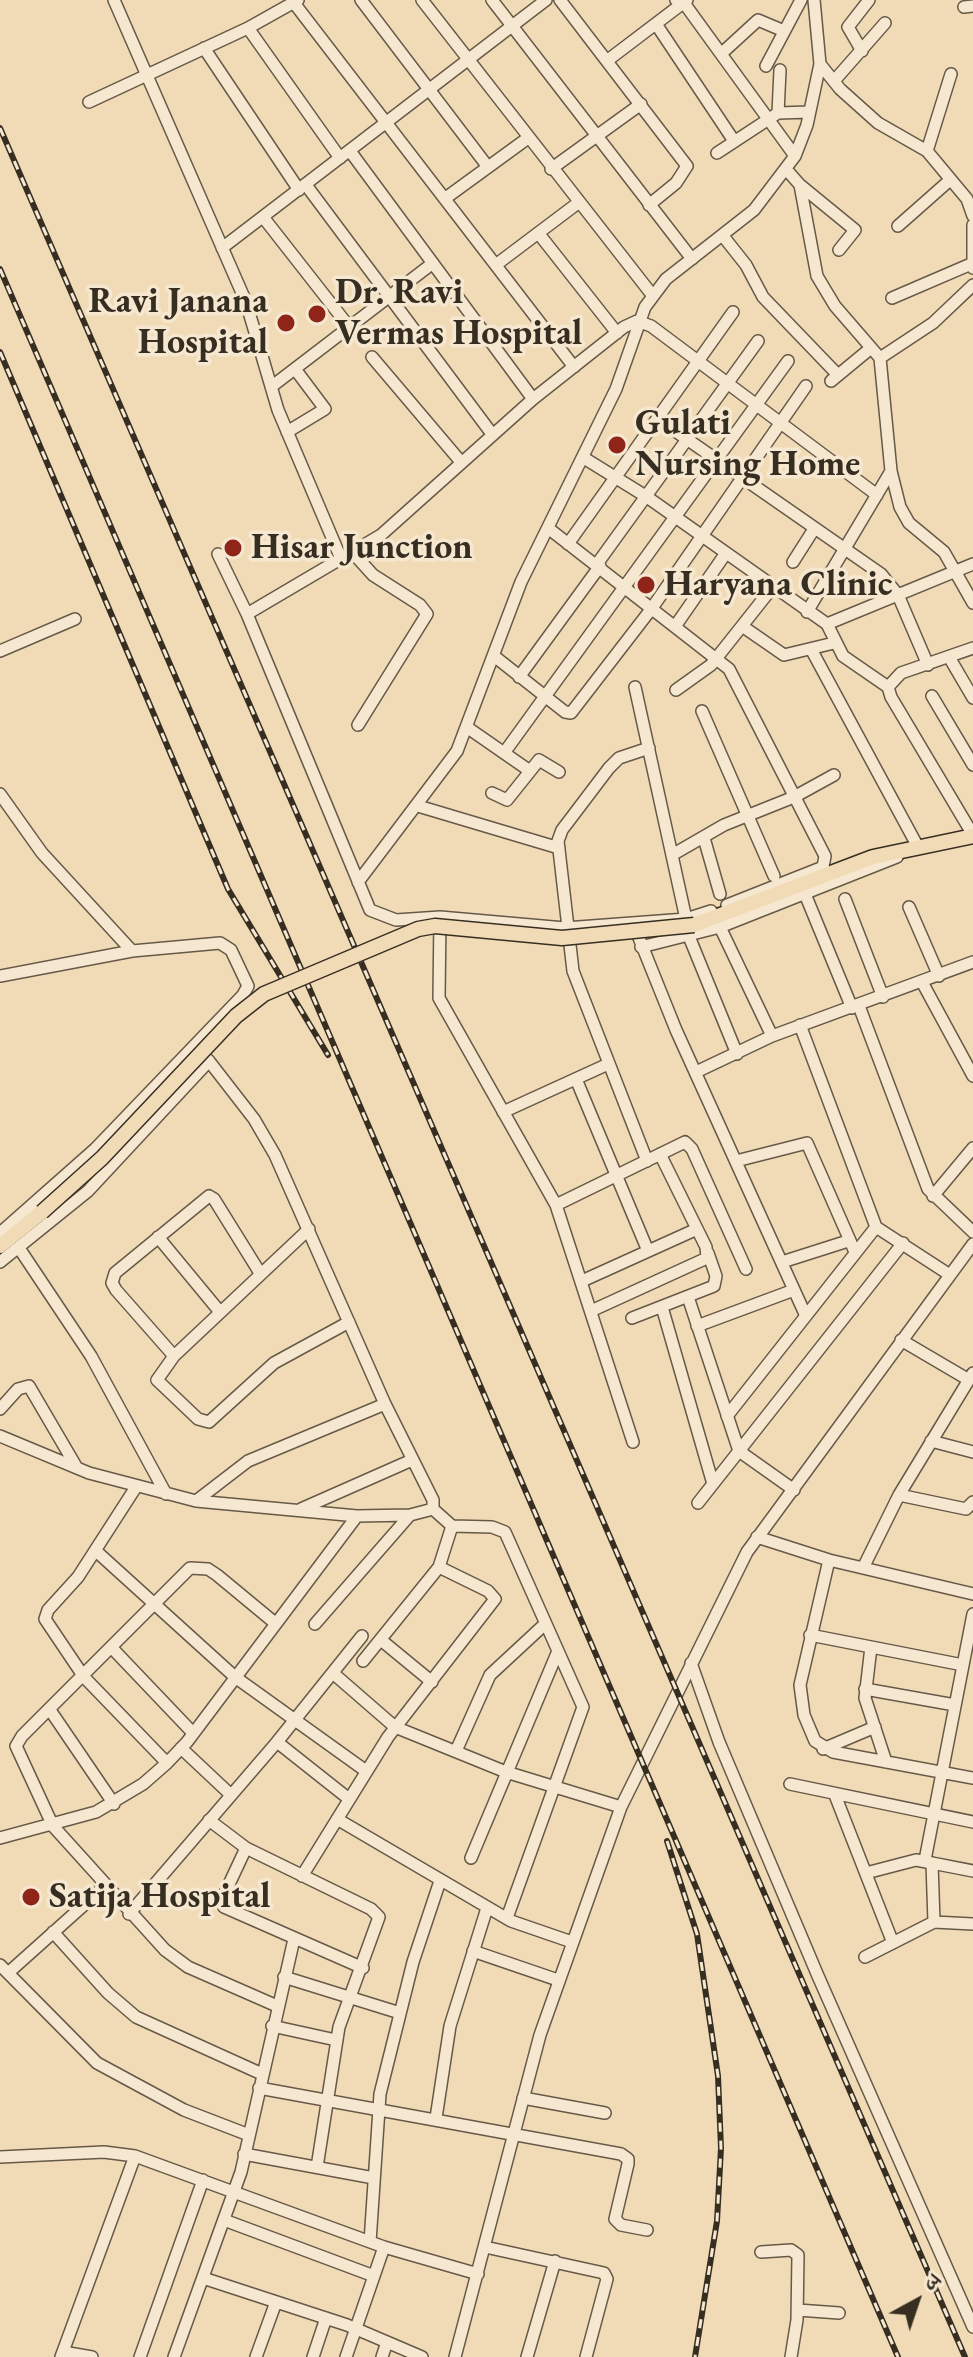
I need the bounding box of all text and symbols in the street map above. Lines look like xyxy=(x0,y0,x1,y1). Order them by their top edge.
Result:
place label: Dr. Ravi Vermas Hospital xyxy=(335,271,582,356)
place label: Ravi Janana Hospital xyxy=(88,280,268,365)
marker: Dr. Ravi Vermas Hospital xyxy=(306,303,328,325)
marker: Ravi Janana Hospital xyxy=(275,312,297,334)
place label: Gulati Nursing Home xyxy=(635,402,860,487)
marker: Gulati Nursing Home xyxy=(606,434,628,456)
place label: Hisar Junction xyxy=(251,526,473,570)
marker: Hisar Junction xyxy=(222,537,244,559)
place label: Haryana Clinic xyxy=(664,563,893,607)
marker: Haryana Clinic xyxy=(635,574,657,596)
place label: Satija Hospital xyxy=(49,1875,270,1919)
marker: Satija Hospital xyxy=(20,1886,42,1908)
north arrow xyxy=(877,2261,957,2341)
text: उ xyxy=(919,2268,946,2297)

